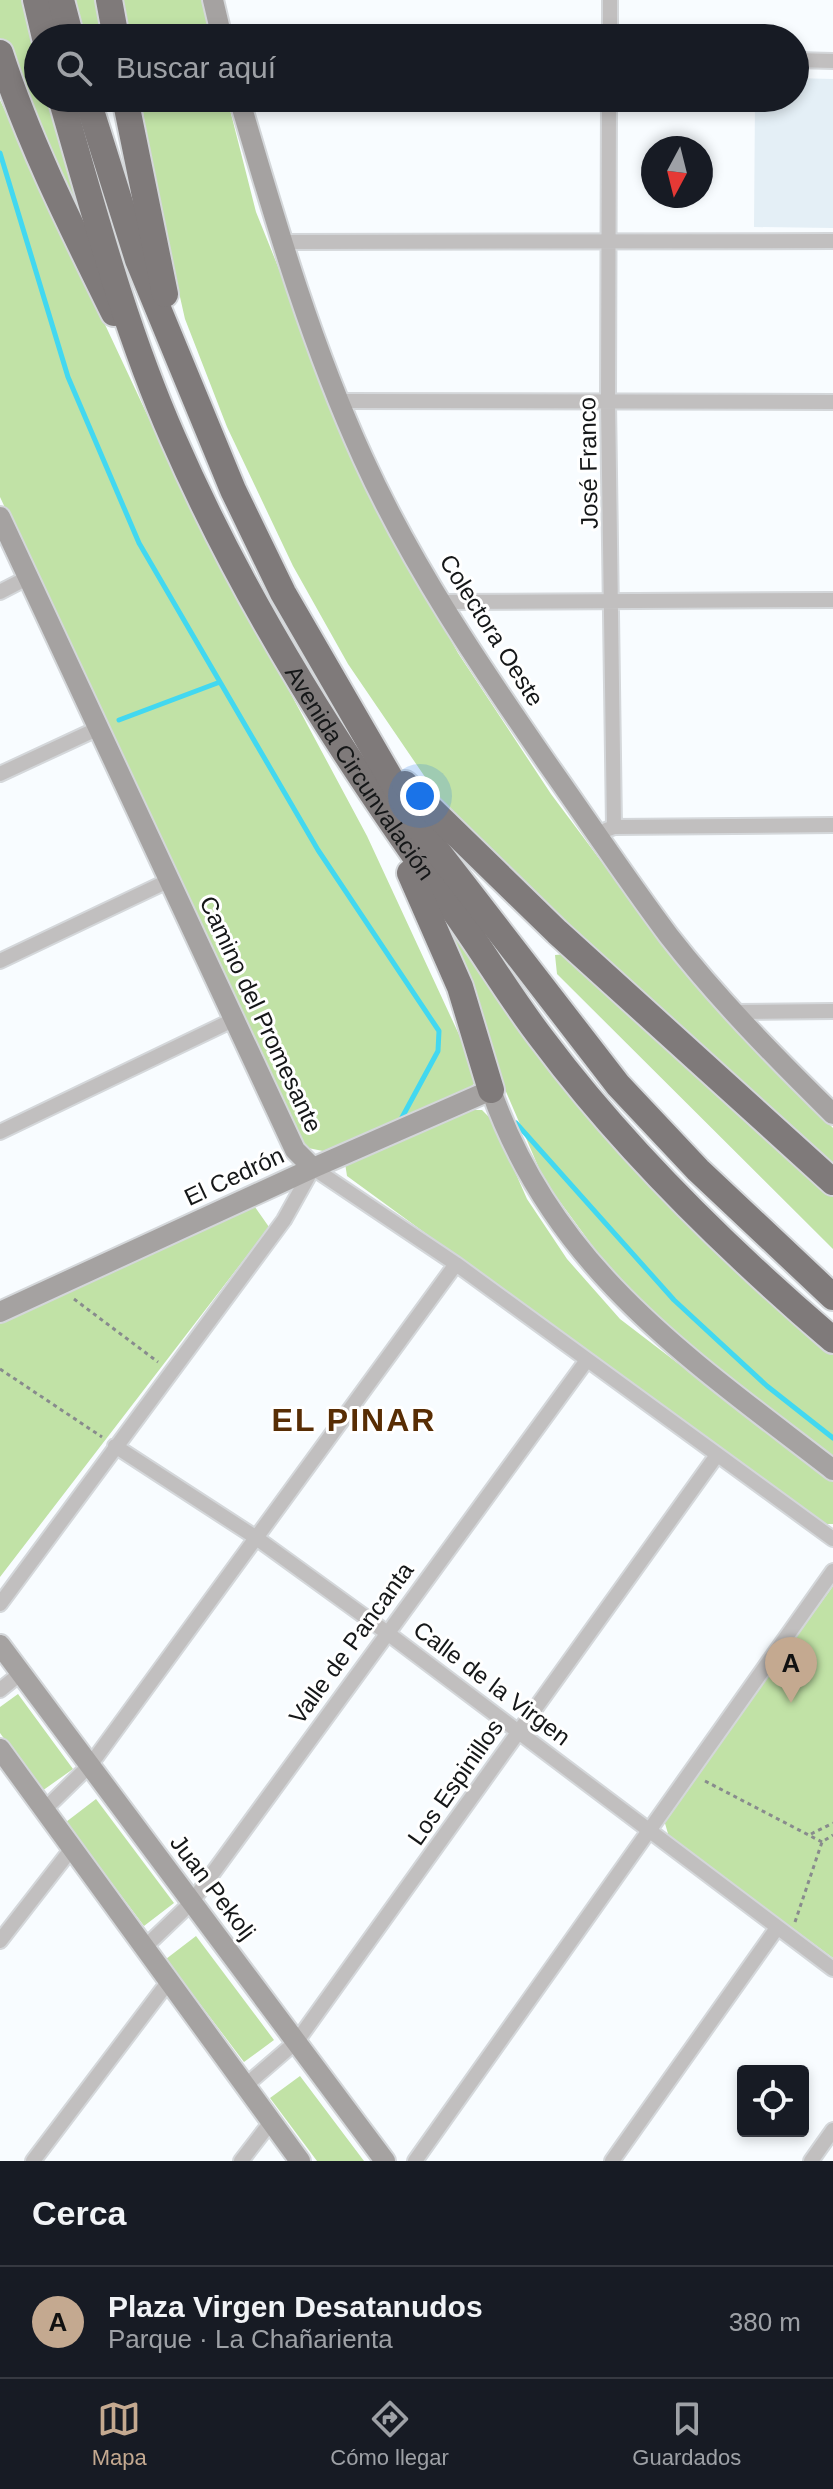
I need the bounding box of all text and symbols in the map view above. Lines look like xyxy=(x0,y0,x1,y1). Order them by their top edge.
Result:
search box xyxy=(24,24,809,112)
icon: search xyxy=(52,46,96,90)
text: Buscar aquí xyxy=(116,51,276,84)
north arrow xyxy=(641,136,713,208)
street label: José Franco xyxy=(573,397,603,529)
street label: Colectora Oeste xyxy=(435,549,549,711)
street label: Avenida Circunvalación xyxy=(280,660,440,884)
your location xyxy=(400,776,440,816)
street label: Camino del Promesante xyxy=(194,892,328,1136)
street label: El Cedrón xyxy=(180,1141,288,1211)
district label: EL PINAR xyxy=(272,1402,436,1438)
street label: Valle de Pancanta xyxy=(283,1556,419,1729)
street label: Calle de la Virgen xyxy=(408,1615,576,1751)
pin: A xyxy=(765,1637,817,1703)
street label: Los Espinillos xyxy=(402,1714,508,1850)
street label: Juan Pekolj xyxy=(165,1829,261,1945)
map controls xyxy=(737,2065,809,2137)
button: locate xyxy=(737,2065,809,2137)
text: Cerca xyxy=(32,2194,127,2232)
text: Plaza Virgen Desatanudos xyxy=(108,2290,483,2323)
text: A xyxy=(49,2307,67,2337)
text: 380 m xyxy=(729,2307,801,2337)
text: Parque · La Chañarienta xyxy=(108,2324,393,2354)
tab: Mapa xyxy=(92,2397,147,2471)
tab: Cómo llegar xyxy=(330,2397,449,2471)
tab: Guardados xyxy=(632,2397,741,2471)

